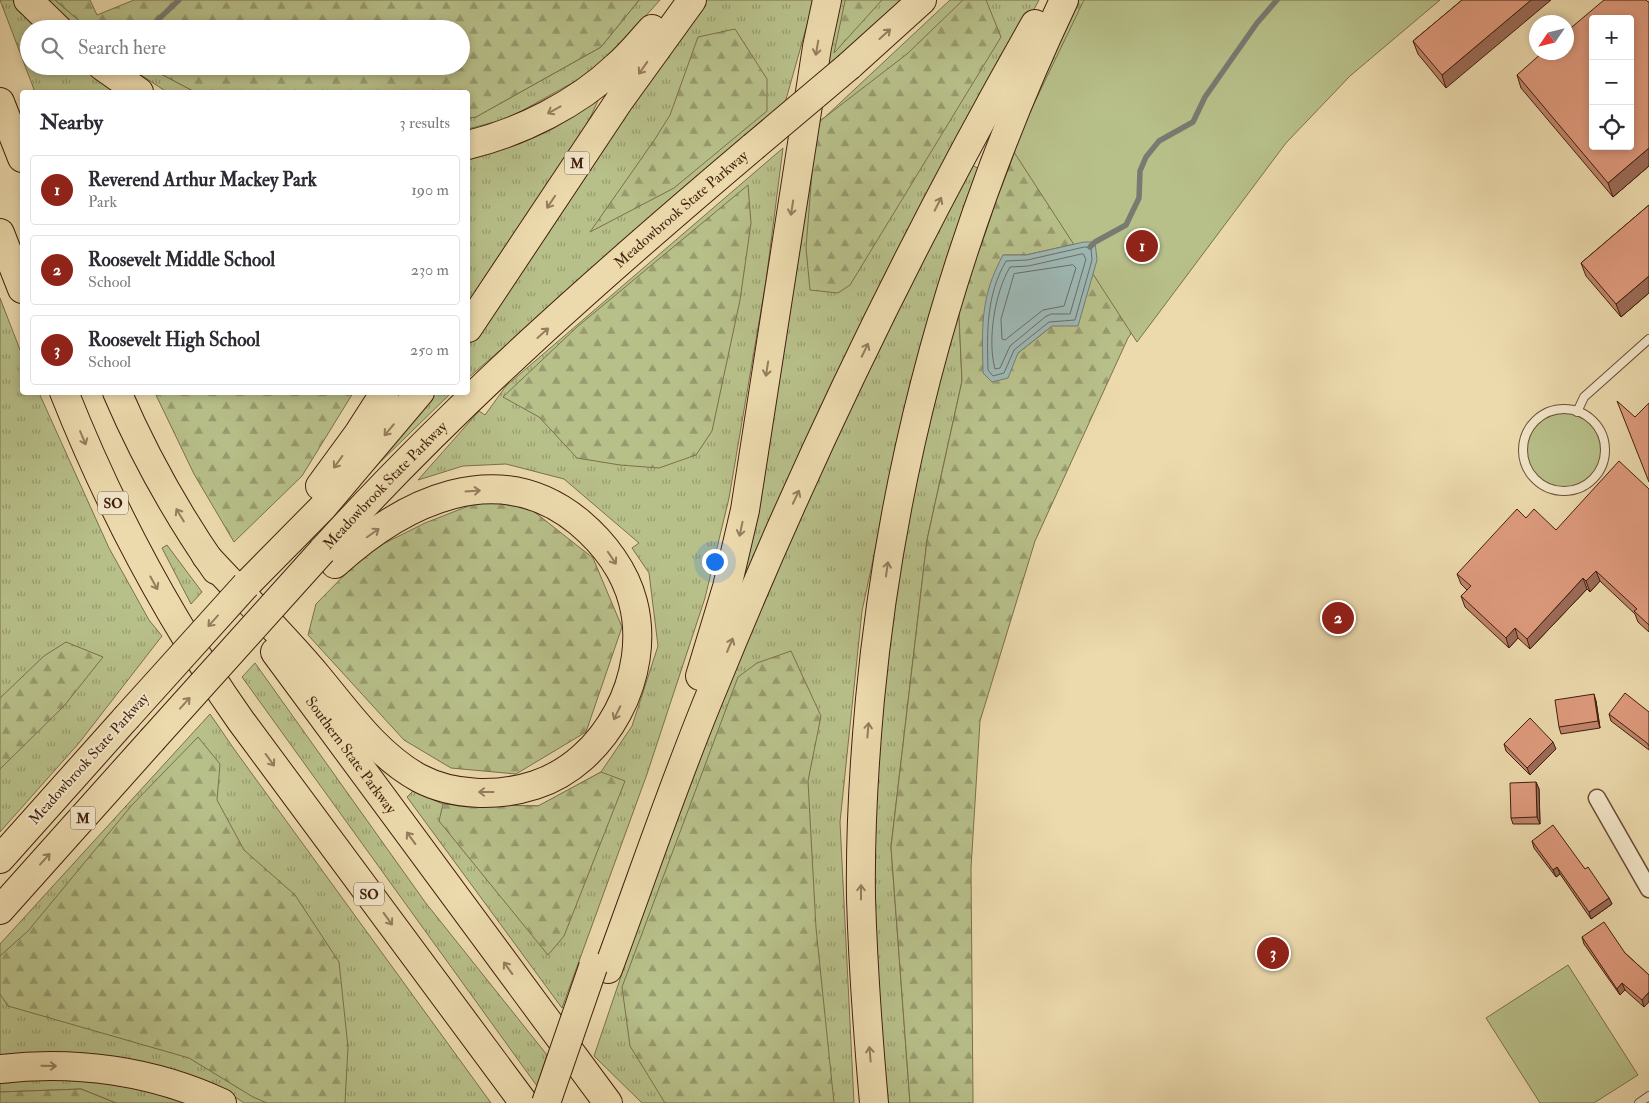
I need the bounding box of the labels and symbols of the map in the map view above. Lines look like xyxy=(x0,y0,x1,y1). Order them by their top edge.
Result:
north arrow xyxy=(1529,15,1574,60)
one-way arrow xyxy=(879,28,892,40)
one-way arrow xyxy=(811,39,821,55)
one-way arrow xyxy=(637,61,648,74)
one-way arrow xyxy=(547,105,562,115)
street label: Meadowbrook State Parkway xyxy=(610,146,752,272)
road number: M xyxy=(564,152,590,174)
one-way arrow xyxy=(546,195,556,209)
one-way arrow xyxy=(933,197,943,212)
one-way arrow xyxy=(787,200,797,216)
pin: 1 xyxy=(1126,227,1158,265)
one-way arrow xyxy=(536,327,549,339)
one-way arrow xyxy=(861,343,871,358)
one-way arrow xyxy=(762,360,772,376)
street label: Meadowbrook State Parkway xyxy=(319,417,451,553)
one-way arrow xyxy=(384,424,395,437)
one-way arrow xyxy=(79,430,88,445)
one-way arrow xyxy=(333,455,343,469)
one-way arrow xyxy=(465,486,481,495)
one-way arrow xyxy=(791,489,801,504)
road number: SO xyxy=(98,492,128,514)
one-way arrow xyxy=(174,508,184,522)
one-way arrow xyxy=(735,521,745,537)
one-way arrow xyxy=(366,528,380,538)
your location xyxy=(702,549,728,575)
one-way arrow xyxy=(607,551,617,565)
one-way arrow xyxy=(882,561,892,577)
one-way arrow xyxy=(150,576,160,590)
pin: 2 xyxy=(1322,599,1354,637)
one-way arrow xyxy=(208,615,219,628)
one-way arrow xyxy=(726,638,736,653)
street label: Meadowbrook State Parkway xyxy=(25,690,153,828)
street label: Southern State Parkway xyxy=(301,692,401,818)
one-way arrow xyxy=(179,697,190,710)
one-way arrow xyxy=(612,705,622,720)
one-way arrow xyxy=(863,722,872,738)
one-way arrow xyxy=(265,753,275,767)
one-way arrow xyxy=(478,787,494,797)
road number: M xyxy=(70,806,96,830)
one-way arrow xyxy=(406,832,417,845)
one-way arrow xyxy=(40,853,51,866)
road number: SO xyxy=(354,882,384,906)
one-way arrow xyxy=(856,884,866,900)
one-way arrow xyxy=(382,912,393,925)
pin: 3 xyxy=(1257,934,1289,972)
one-way arrow xyxy=(503,961,513,975)
one-way arrow xyxy=(865,1047,874,1063)
one-way arrow xyxy=(40,1061,56,1071)

